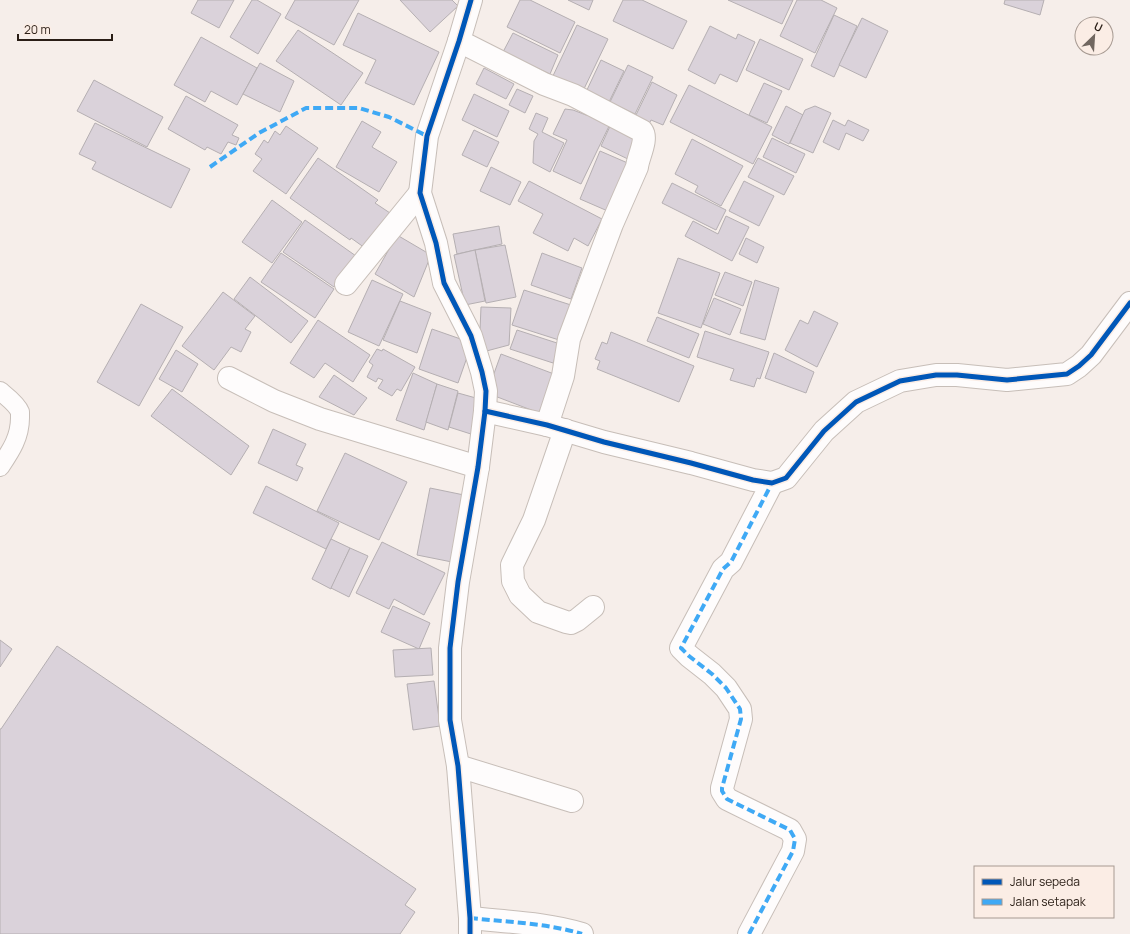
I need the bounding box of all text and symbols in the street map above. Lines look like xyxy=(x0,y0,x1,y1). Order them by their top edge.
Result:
scale bar xyxy=(18,16,112,42)
north arrow xyxy=(1074,16,1114,56)
text: U xyxy=(1092,18,1105,35)
text: 20 m xyxy=(24,21,51,38)
legend xyxy=(974,866,1114,918)
text: Jalur sepeda xyxy=(1010,873,1080,890)
text: Jalan setapak xyxy=(1010,893,1087,910)

